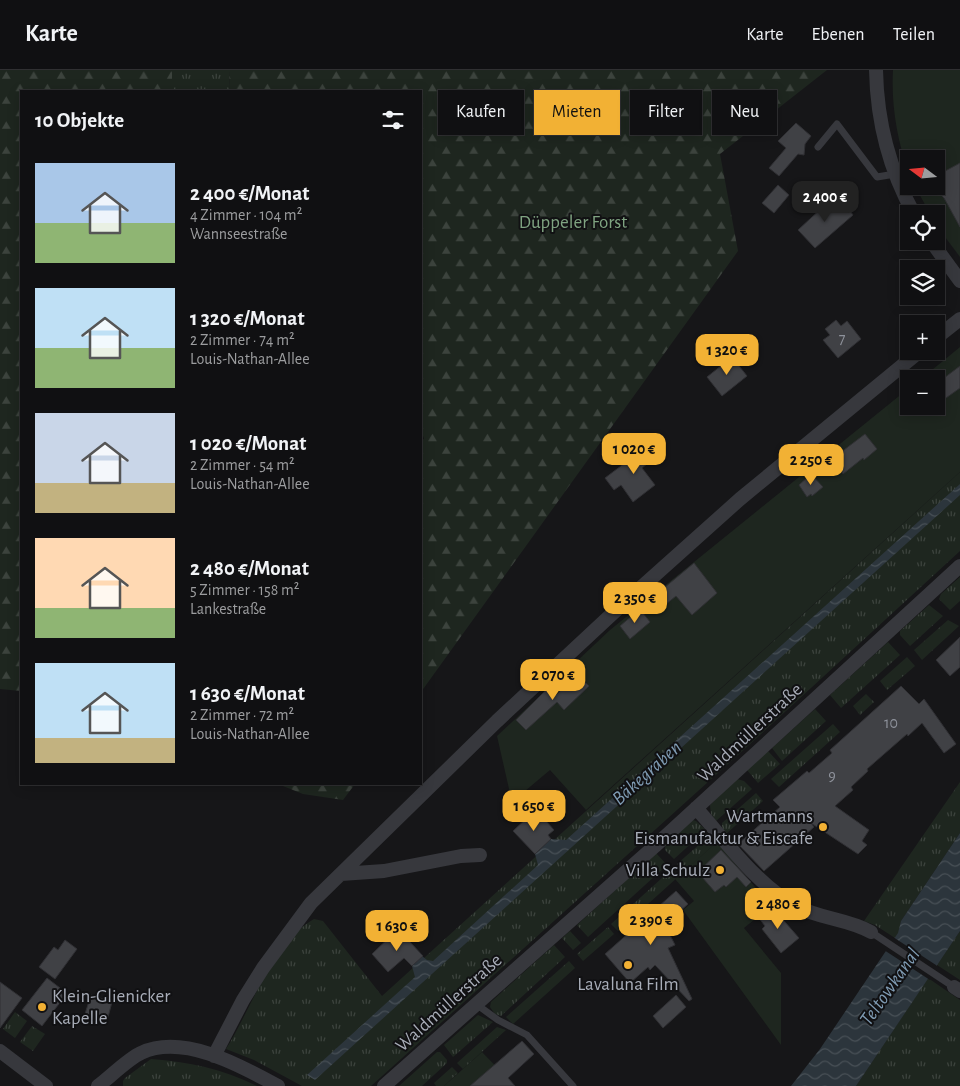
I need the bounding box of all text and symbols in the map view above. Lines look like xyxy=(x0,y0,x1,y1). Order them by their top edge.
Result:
text: Karte xyxy=(25,22,78,46)
text: Karte xyxy=(746,26,784,44)
text: Ebenen xyxy=(812,26,865,44)
text: Teilen xyxy=(893,26,935,44)
chip: Kaufen xyxy=(438,90,524,135)
chip: Mieten xyxy=(534,90,620,135)
chip: Filter xyxy=(630,90,702,135)
chip: Neu xyxy=(712,90,777,135)
icon: filters xyxy=(379,106,407,134)
text: 10 Objekte xyxy=(35,110,124,131)
north arrow xyxy=(900,150,945,195)
map controls xyxy=(900,150,945,415)
pin: 2 400 € xyxy=(779,180,871,223)
icon: home xyxy=(75,183,135,243)
text: 2 400 €/Monat xyxy=(190,183,309,204)
text: 2 400 € xyxy=(803,189,847,205)
button: locate xyxy=(900,205,945,250)
text: 4 Zimmer · 104 m² xyxy=(190,207,302,223)
park label: Düppeler Forst xyxy=(519,213,627,232)
text: Wannseestraße xyxy=(190,226,287,242)
button: layers xyxy=(900,260,945,305)
icon: home xyxy=(75,308,135,368)
text: 1 320 €/Monat xyxy=(190,308,305,329)
button: + xyxy=(900,315,945,360)
house number: 7 xyxy=(839,331,846,347)
text: 2 Zimmer · 74 m² xyxy=(190,332,295,348)
pin: 1 320 € xyxy=(681,334,773,376)
text: 1 320 € xyxy=(707,342,747,358)
text: Louis-Nathan-Allee xyxy=(190,351,310,367)
button: − xyxy=(900,370,945,415)
pin: 1 020 € xyxy=(588,432,680,475)
icon: home xyxy=(75,433,135,493)
text: 1 020 €/Monat xyxy=(190,433,306,454)
text: 1 020 € xyxy=(613,441,655,457)
pin: 2 250 € xyxy=(765,444,857,486)
text: 2 250 € xyxy=(790,452,832,468)
text: 2 Zimmer · 54 m² xyxy=(190,457,295,473)
text: Louis-Nathan-Allee xyxy=(190,476,310,492)
icon: home xyxy=(75,558,135,618)
text: 2 480 €/Monat xyxy=(190,558,309,579)
text: 5 Zimmer · 158 m² xyxy=(190,582,299,598)
pin: 2 350 € xyxy=(589,582,681,624)
text: 2 350 € xyxy=(614,590,656,606)
text: Lankestraße xyxy=(190,601,266,617)
pin: 2 070 € xyxy=(507,658,599,701)
text: 2 070 € xyxy=(531,667,575,683)
street label: Waldmüllerstraße xyxy=(694,680,806,786)
icon: home xyxy=(75,683,135,743)
text: 1 630 €/Monat xyxy=(190,683,305,704)
text: 2 Zimmer · 72 m² xyxy=(190,707,294,723)
house number: 10 xyxy=(884,715,898,731)
text: Louis-Nathan-Allee xyxy=(190,726,310,742)
water label: Bäkegraben xyxy=(609,737,685,809)
house number: 9 xyxy=(828,768,836,784)
pin: 1 650 € xyxy=(488,790,580,832)
text: 1 650 € xyxy=(513,798,555,814)
place label: Wartmanns Eismanufaktur & Eiscafe xyxy=(634,807,813,848)
marker: Wartmanns Eismanufaktur & Eiscafe xyxy=(817,821,829,833)
place label: Villa Schulz xyxy=(625,861,710,880)
marker: Villa Schulz xyxy=(714,864,726,876)
pin: 2 480 € xyxy=(732,888,824,930)
text: 2 480 € xyxy=(756,896,800,912)
pin: 2 390 € xyxy=(605,904,697,946)
pin: 1 630 € xyxy=(351,910,443,952)
text: 2 390 € xyxy=(630,912,672,928)
text: 1 630 € xyxy=(376,918,418,934)
water label: Teltowkanal xyxy=(856,945,924,1029)
street label: Waldmüllerstraße xyxy=(392,951,506,1055)
marker: Lavaluna Film xyxy=(622,959,634,971)
place label: Lavaluna Film xyxy=(577,975,679,994)
place label: Klein-Glienicker Kapelle xyxy=(52,987,170,1028)
marker: Klein-Glienicker Kapelle xyxy=(36,1001,48,1013)

